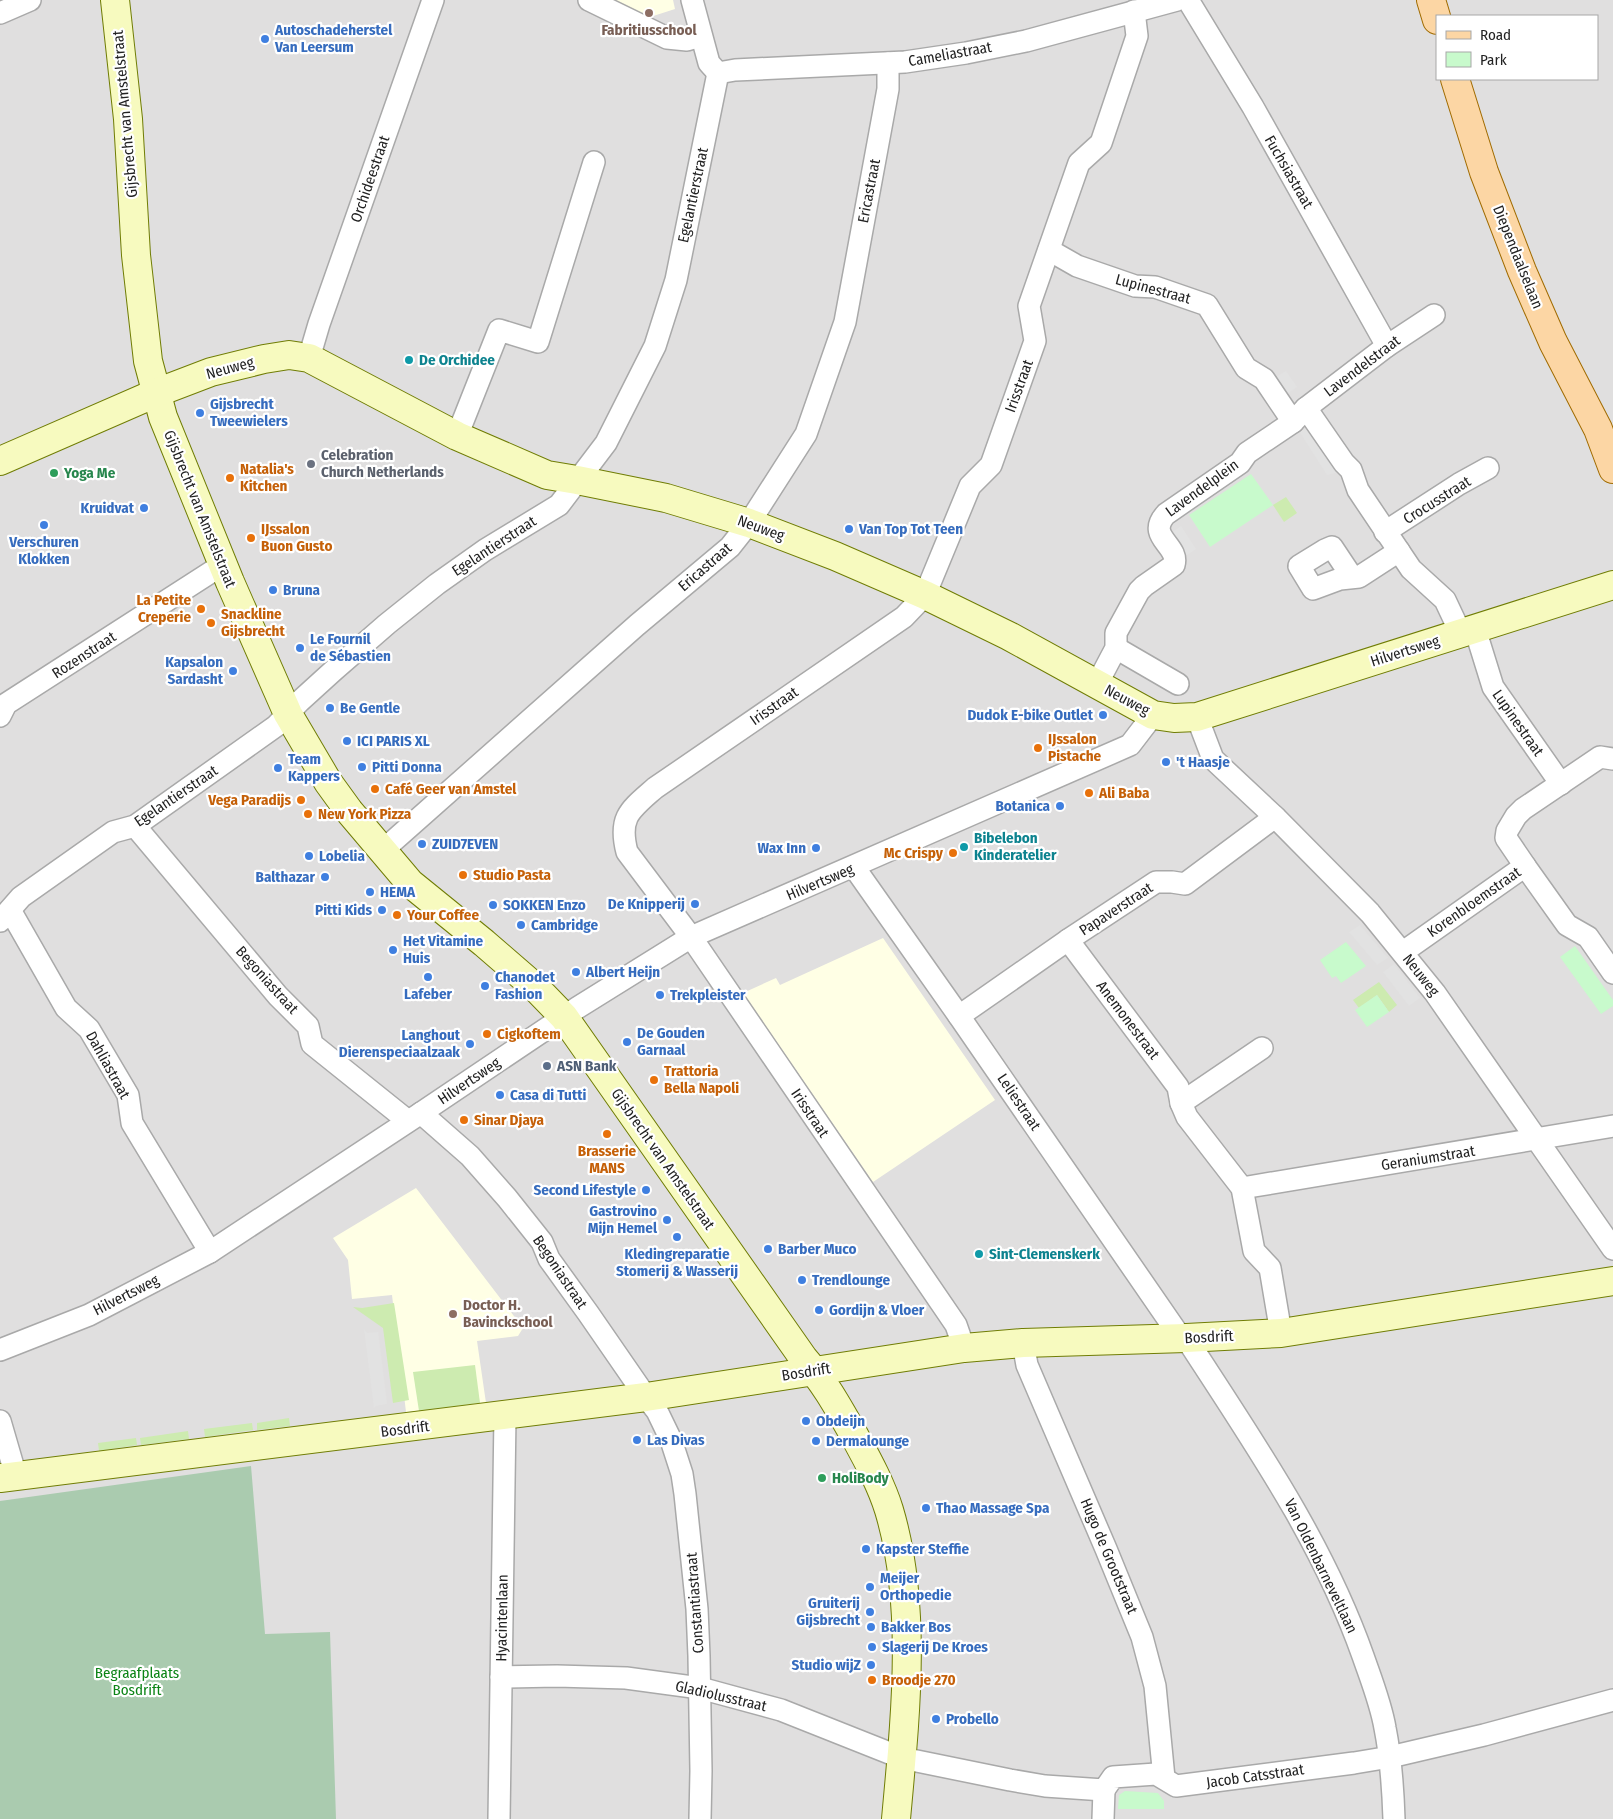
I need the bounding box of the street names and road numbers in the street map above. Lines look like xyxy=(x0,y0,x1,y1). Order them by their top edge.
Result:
street label: Gijsbrecht van Amstelstraat xyxy=(109,29,141,199)
street label: Cameliastraat xyxy=(907,38,993,70)
street label: Fuchsiastraat xyxy=(1261,132,1317,212)
street label: Orchideestraat xyxy=(347,133,393,225)
street label: Egelantierstraat xyxy=(674,146,712,244)
street label: Ericastraat xyxy=(854,157,884,225)
street label: Diependaalselaan xyxy=(1489,203,1547,311)
street label: Lupinestraat xyxy=(1114,270,1193,308)
street label: Lavendelstraat xyxy=(1320,331,1404,400)
street label: Neuweg xyxy=(204,353,256,383)
street label: Irisstraat xyxy=(1001,357,1037,415)
street label: Gijsbrecht van Amstelstraat xyxy=(160,428,240,590)
street label: Lavendelplein xyxy=(1162,455,1242,521)
street label: Crocusstraat xyxy=(1400,472,1474,528)
street label: Neuweg xyxy=(735,511,787,545)
street label: Egelantierstraat xyxy=(448,512,540,580)
street label: Ericastraat xyxy=(675,539,736,595)
street label: Rozenstraat xyxy=(49,628,119,682)
street label: Hilvertsweg xyxy=(1368,631,1442,671)
street label: Neuweg xyxy=(1101,681,1153,719)
street label: Irisstraat xyxy=(746,683,802,729)
street label: Lupinestraat xyxy=(1489,686,1547,760)
street label: Egelantierstraat xyxy=(131,761,221,831)
street label: Hilvertsweg xyxy=(784,860,856,904)
street label: Korenbloemstraat xyxy=(1424,863,1524,941)
street label: Papaverstraat xyxy=(1076,879,1156,939)
street label: Begoniastraat xyxy=(232,942,302,1018)
street label: Neuweg xyxy=(1399,950,1443,1000)
street label: Anemonestraat xyxy=(1093,977,1163,1063)
street label: Dahliastraat xyxy=(82,1028,134,1102)
street label: Hilvertsweg xyxy=(434,1054,504,1108)
street label: Leliestraat xyxy=(994,1070,1045,1134)
street label: Gijsbrecht van Amstelstraat xyxy=(607,1085,719,1233)
street label: Irisstraat xyxy=(787,1085,833,1141)
street label: Geraniumstraat xyxy=(1380,1142,1476,1174)
street label: Begoniastraat xyxy=(529,1232,591,1312)
street label: Hilvertsweg xyxy=(90,1271,162,1319)
street label: Bosdrift xyxy=(1184,1327,1234,1347)
street label: Bosdrift xyxy=(780,1359,832,1385)
street label: Bosdrift xyxy=(380,1417,431,1441)
street label: Hugo de Grootstraat xyxy=(1077,1495,1142,1617)
street label: Van Oldenbarneveltlaan xyxy=(1281,1496,1361,1636)
street label: Constantiastraat xyxy=(682,1552,708,1654)
street label: Hyacintenlaan xyxy=(492,1574,512,1662)
street label: Gladiolusstraat xyxy=(674,1677,769,1715)
street label: Jacob Catsstraat xyxy=(1205,1760,1305,1792)

